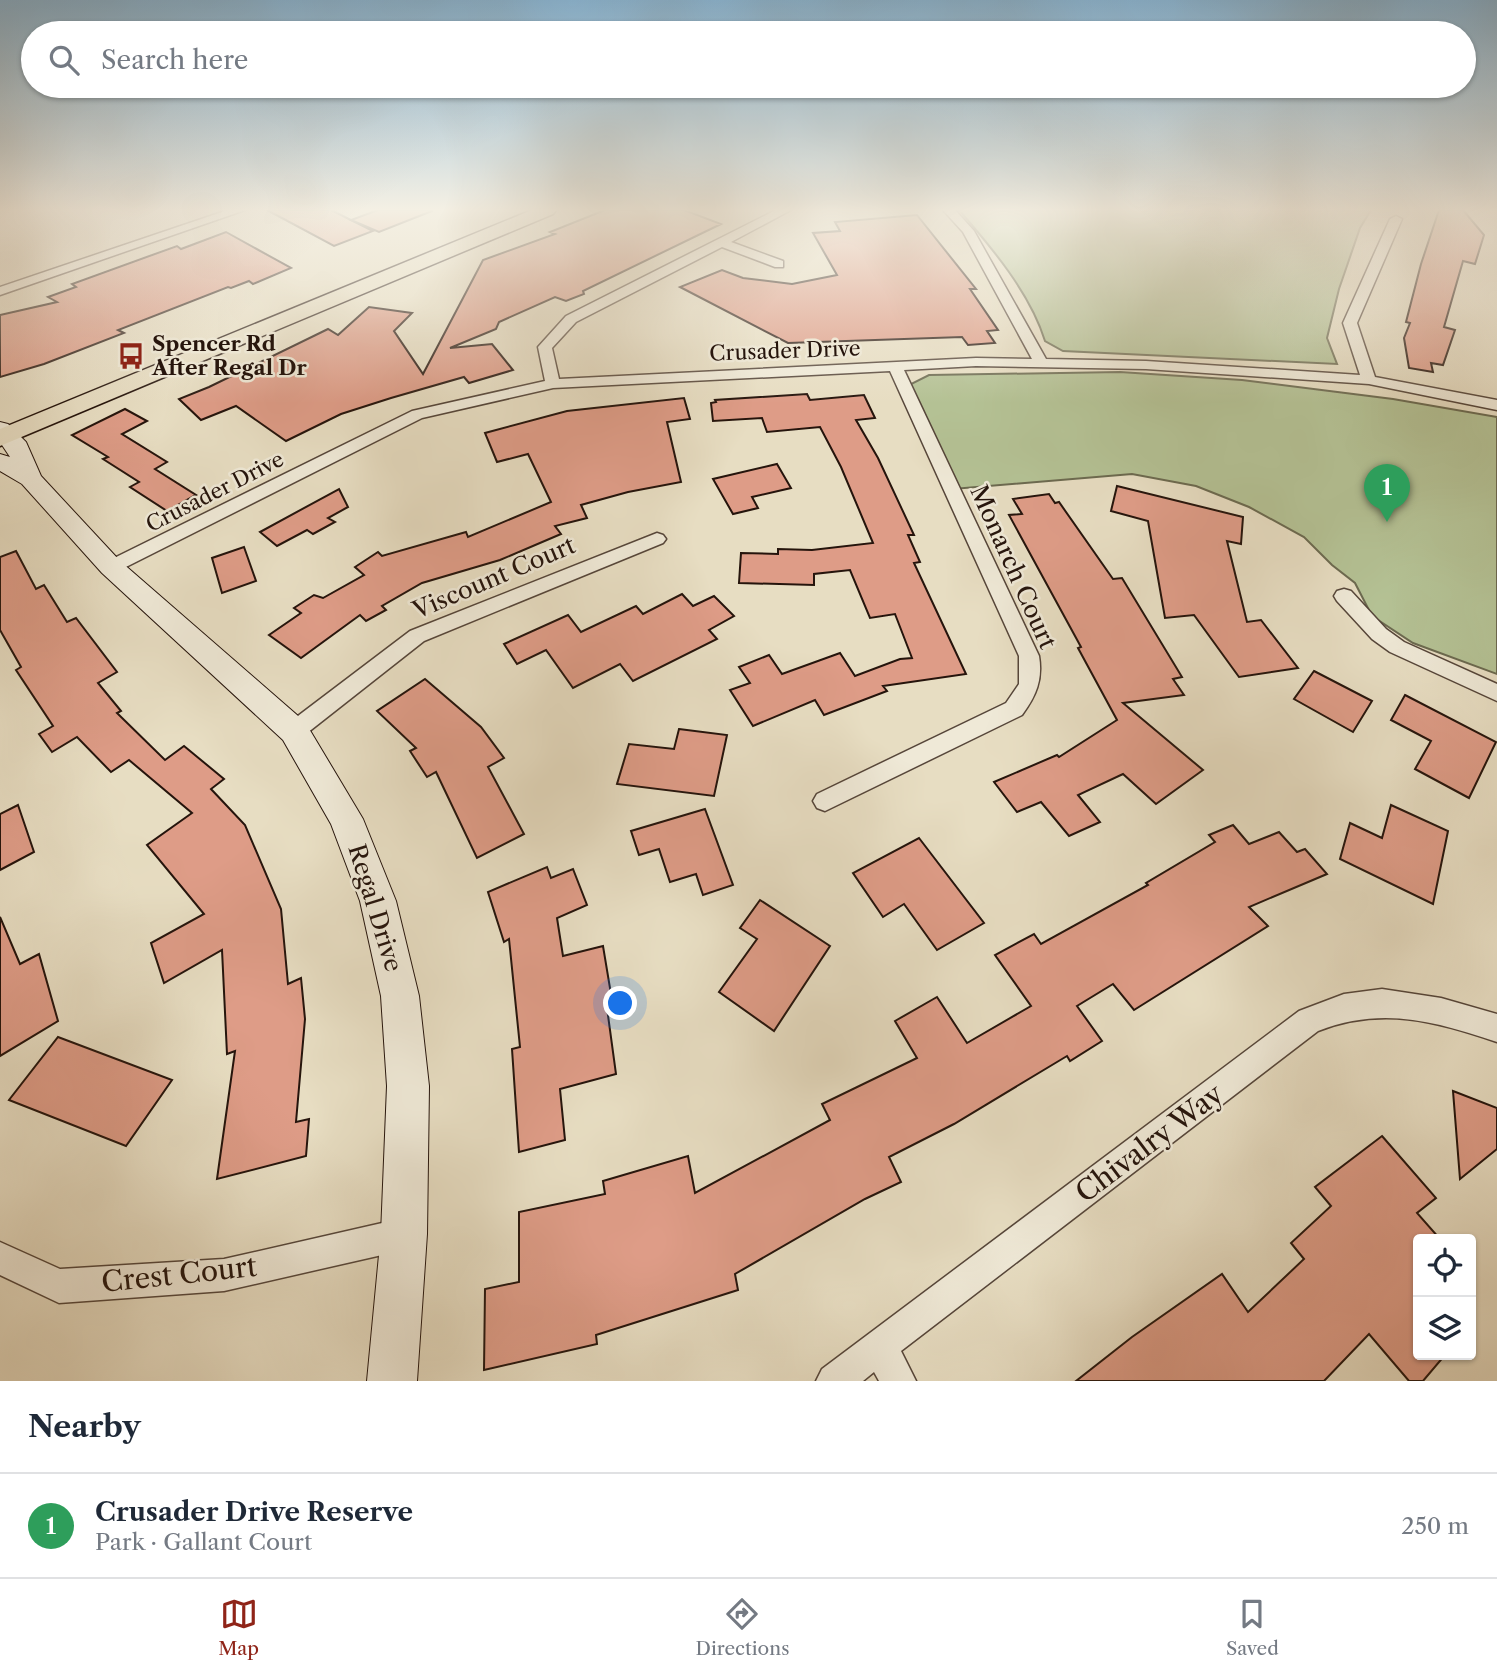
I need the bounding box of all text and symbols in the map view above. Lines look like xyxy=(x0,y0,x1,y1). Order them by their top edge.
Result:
search box xyxy=(21,21,1476,98)
icon: search xyxy=(45,41,83,79)
text: Search here xyxy=(101,44,248,76)
place label: Spencer Rd After Regal Dr xyxy=(151,331,308,380)
street label: Crusader Drive xyxy=(709,335,861,366)
bus stop icon: Spencer Rd After Regal Dr xyxy=(116,341,146,371)
street label: Crusader Drive xyxy=(142,446,288,537)
pin: 1 xyxy=(1364,464,1410,522)
street label: Monarch Court xyxy=(964,480,1063,654)
street label: Viscount Court xyxy=(407,530,580,625)
street label: Regal Drive xyxy=(342,840,409,975)
your location xyxy=(603,986,637,1020)
street label: Chivalry Way xyxy=(1069,1076,1230,1209)
map controls xyxy=(1413,1234,1476,1360)
button: locate xyxy=(1413,1234,1476,1297)
street label: Crest Court xyxy=(100,1249,258,1299)
button: layers xyxy=(1413,1297,1476,1360)
text: Nearby xyxy=(28,1408,141,1445)
text: Crusader Drive Reserve xyxy=(95,1496,413,1528)
text: 1 xyxy=(46,1512,56,1540)
text: 250 m xyxy=(1401,1512,1469,1540)
text: Park · Gallant Court xyxy=(95,1528,312,1556)
tab: Map xyxy=(218,1595,259,1660)
tab: Directions xyxy=(696,1595,789,1660)
tab: Saved xyxy=(1226,1595,1279,1660)

